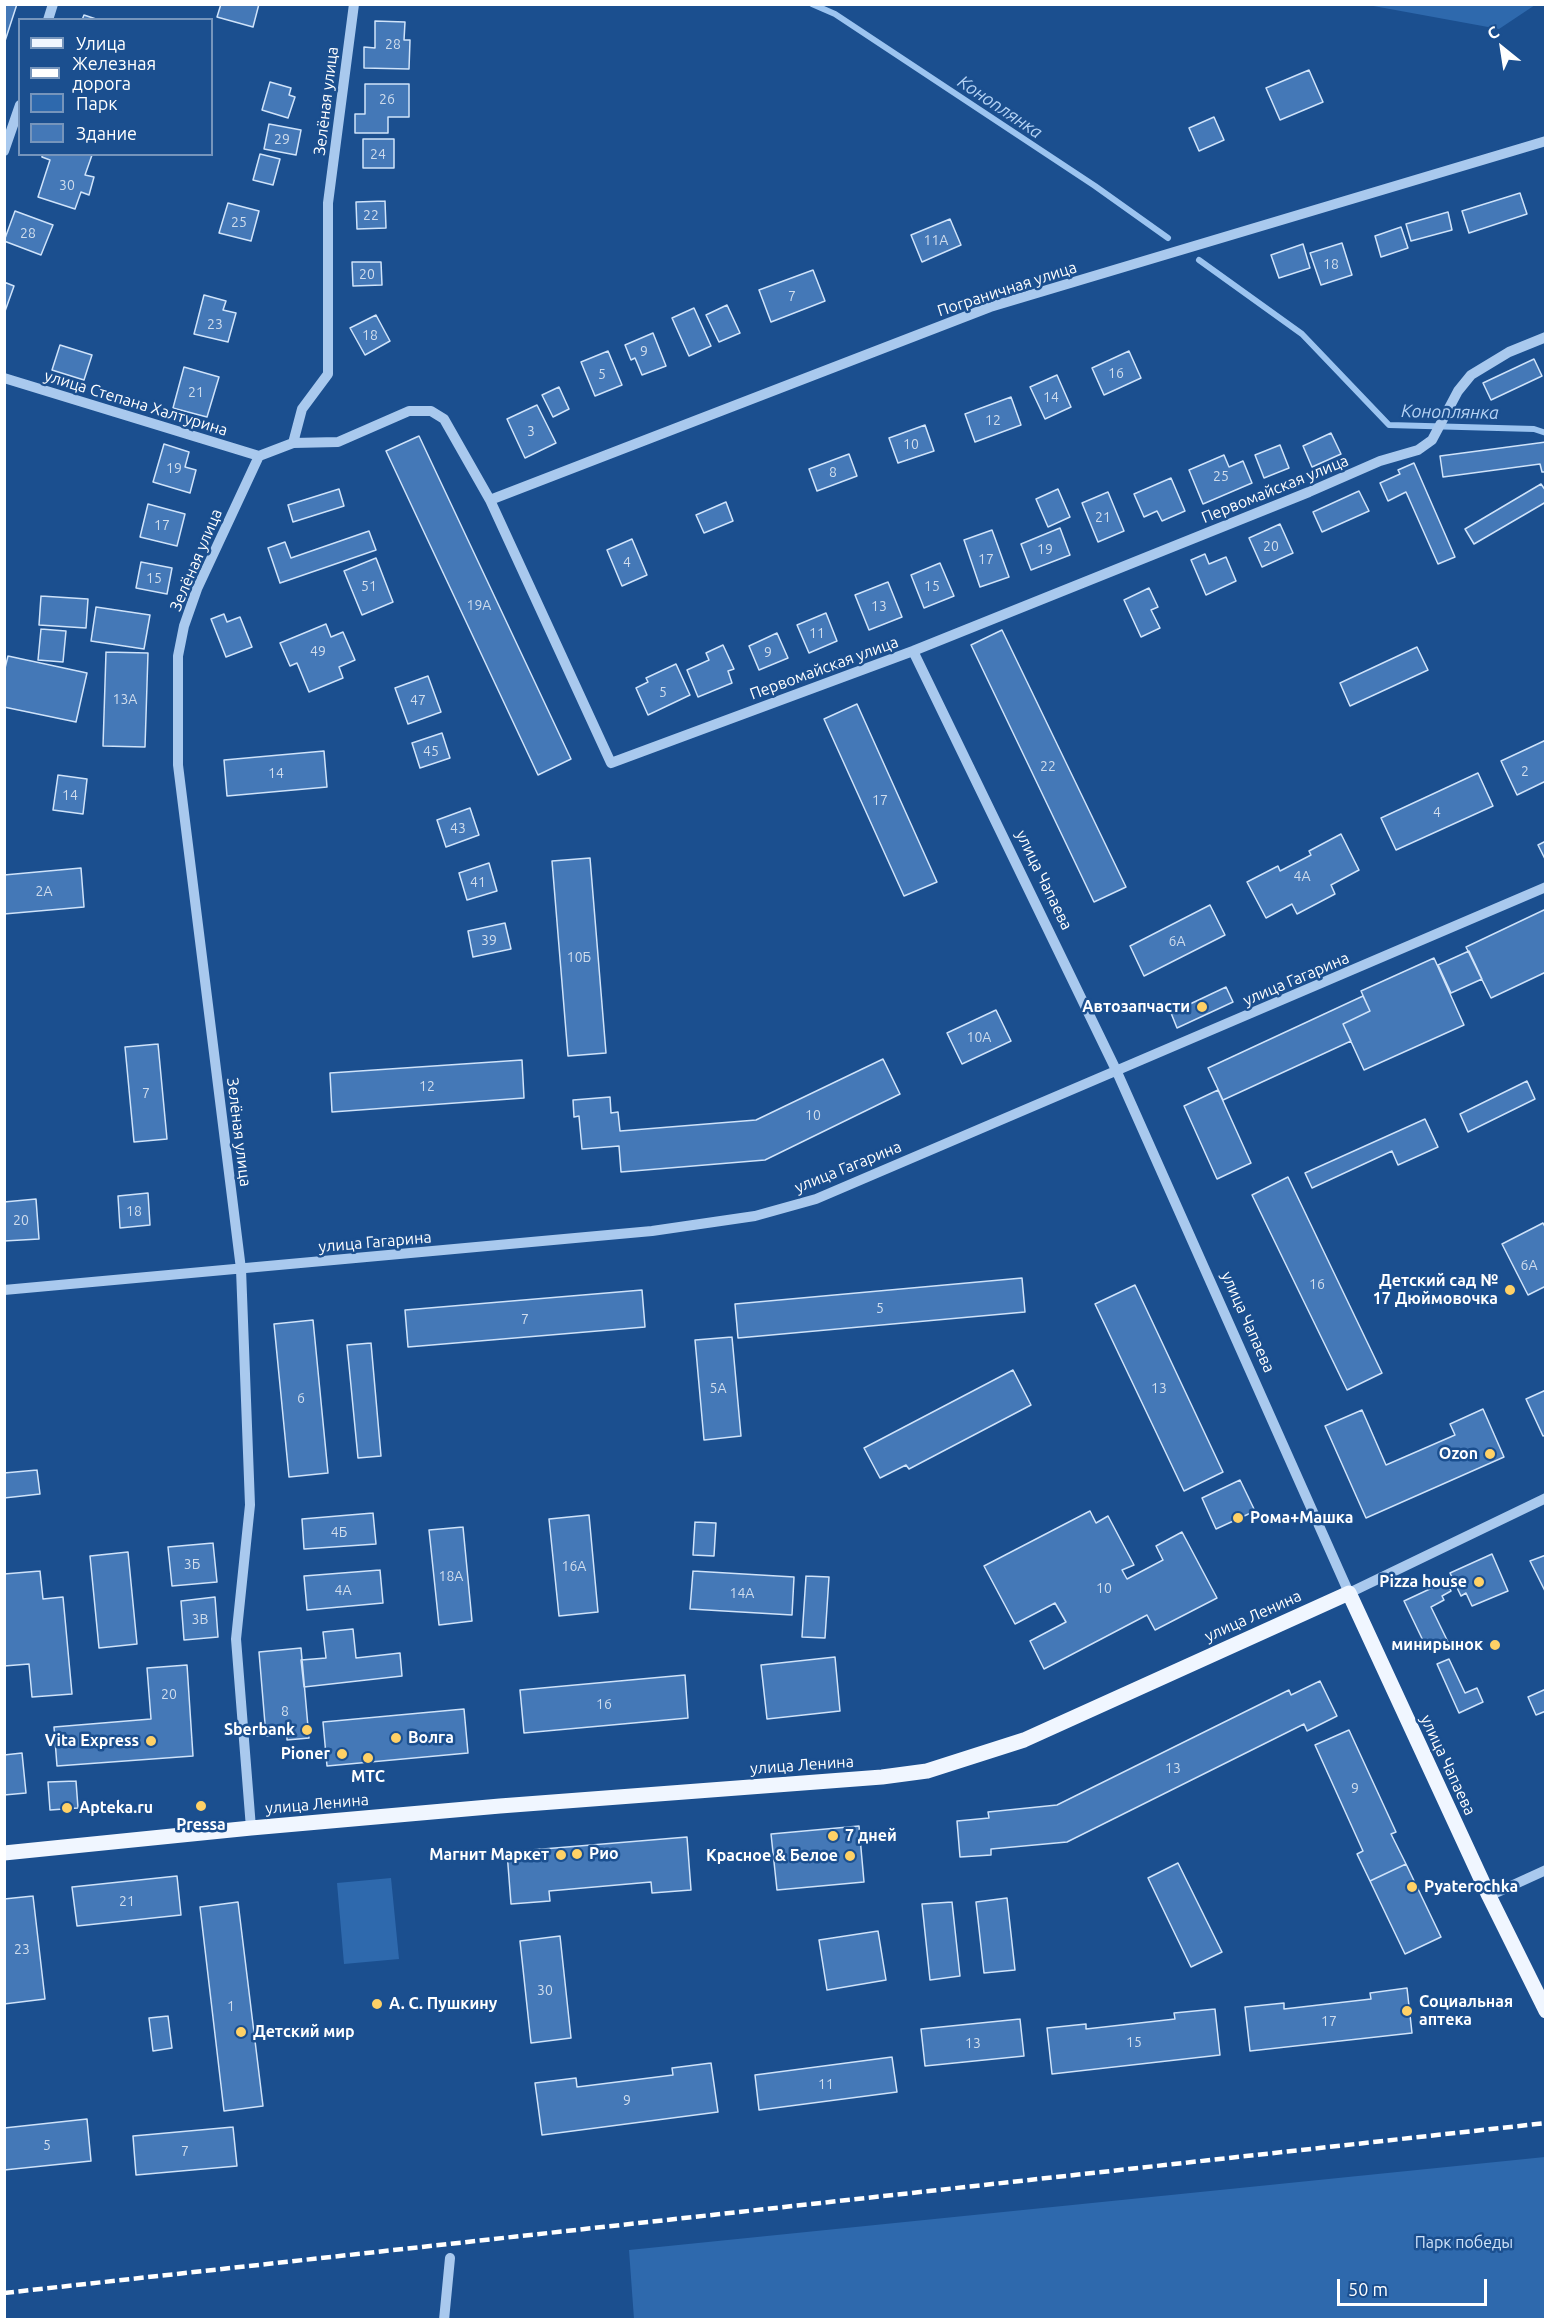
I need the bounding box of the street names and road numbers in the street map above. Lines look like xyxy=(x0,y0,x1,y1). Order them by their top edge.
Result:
street label: Зелёная улица xyxy=(310,45,342,157)
street label: Пограничная улица xyxy=(935,257,1079,321)
street label: улица Степана Халтурина xyxy=(42,366,230,440)
street label: Первомайская улица xyxy=(1199,451,1351,527)
street label: Зелёная улица xyxy=(166,506,226,614)
street label: Первомайская улица xyxy=(747,632,901,704)
street label: улица Чапаева xyxy=(1012,827,1076,933)
street label: улица Гагарина xyxy=(1240,948,1352,1010)
street label: Зелёная улица xyxy=(223,1076,255,1188)
street label: улица Гагарина xyxy=(792,1137,904,1197)
street label: улица Гагарина xyxy=(318,1227,432,1257)
street label: улица Чапаева xyxy=(1217,1268,1279,1376)
street label: улица Ленина xyxy=(1202,1586,1304,1646)
street label: улица Чапаева xyxy=(1416,1712,1480,1818)
street label: улица Ленина xyxy=(750,1752,854,1778)
street label: улица Ленина xyxy=(264,1790,370,1818)

